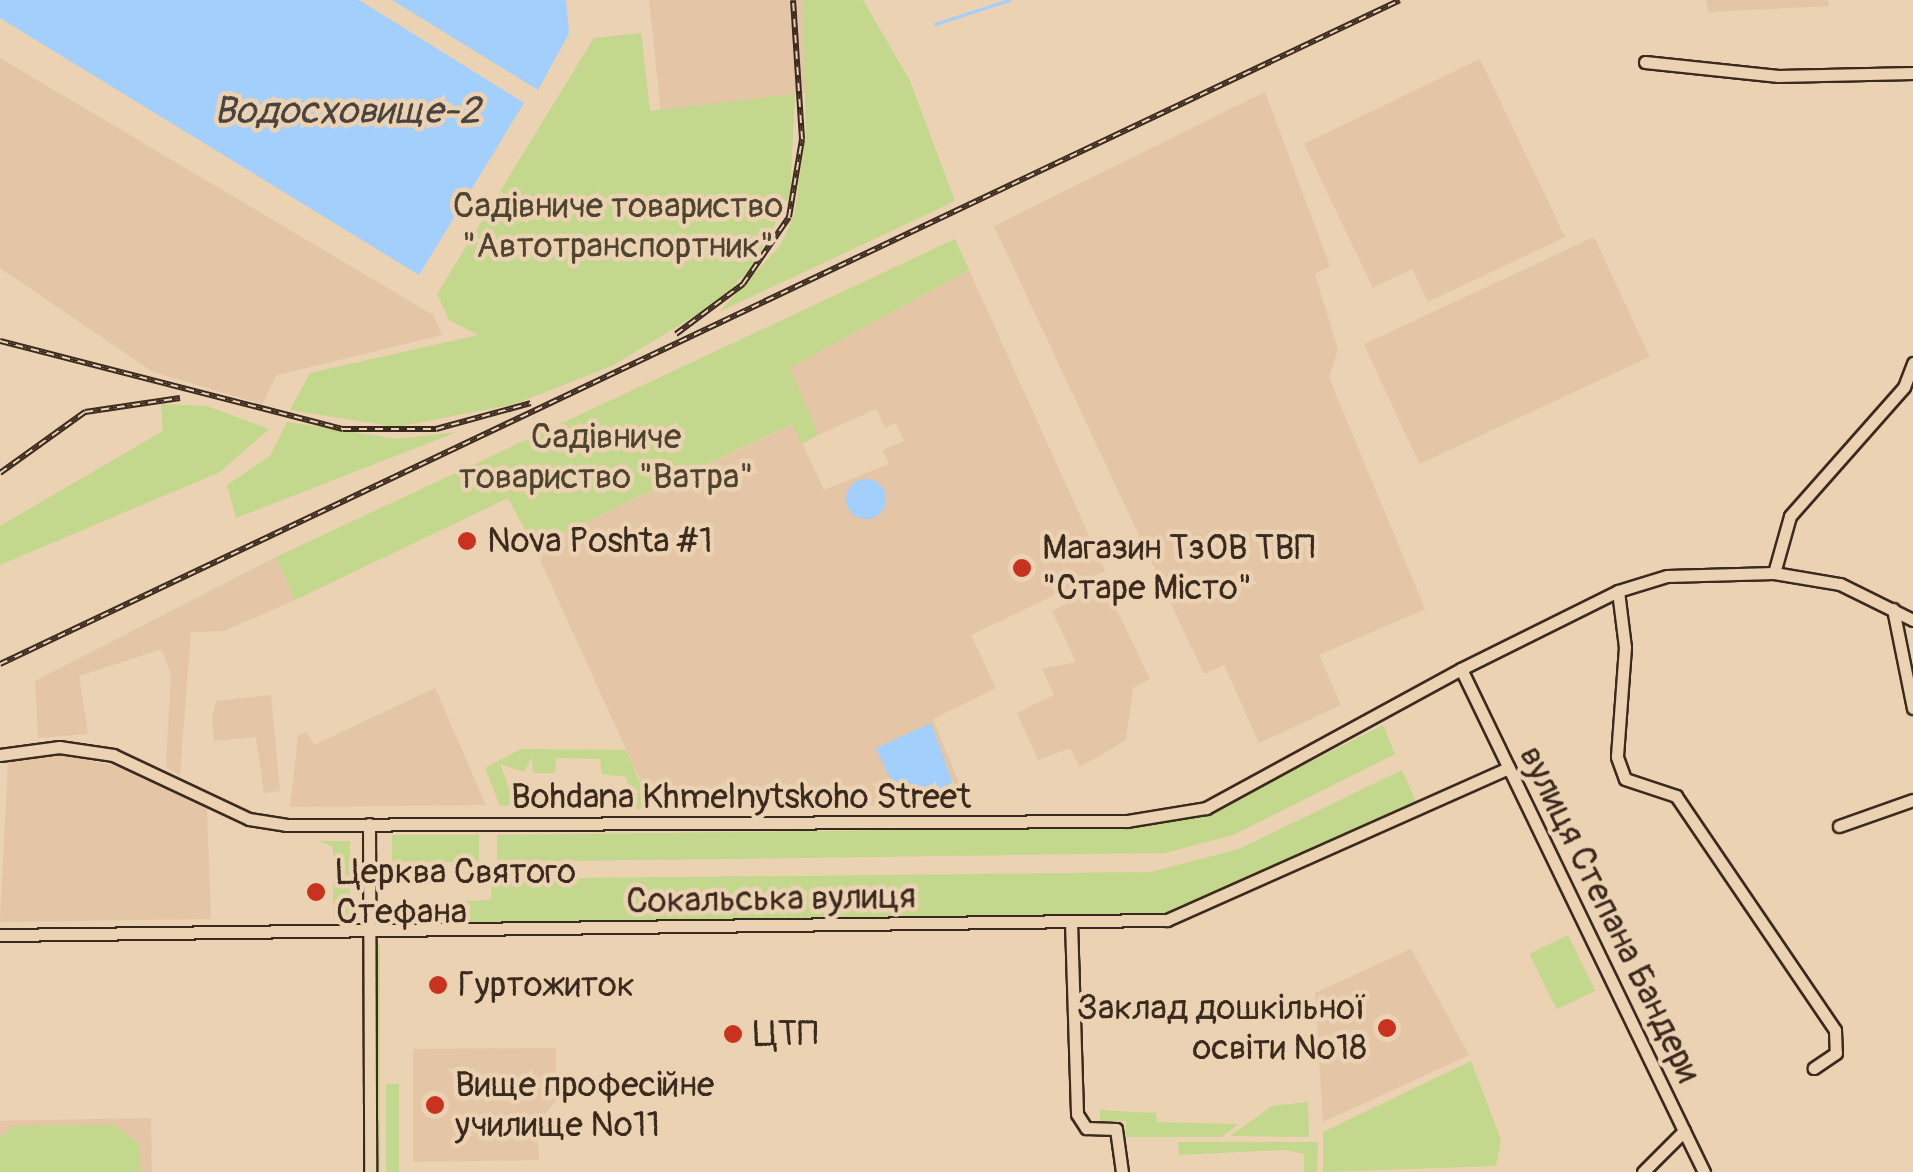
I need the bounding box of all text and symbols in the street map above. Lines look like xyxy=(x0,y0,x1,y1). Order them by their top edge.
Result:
water label: Водосховище-2 xyxy=(214,89,480,135)
park label: Садівниче товариство "Автотранспортник" xyxy=(453,185,783,267)
park label: Садівниче товариство "Ватра" xyxy=(459,416,753,498)
place label: Nova Poshta #1 xyxy=(487,520,713,562)
place label: Магазин ТзОВ ТВП "Старе Місто" xyxy=(1042,527,1315,609)
marker: Nova Poshta #1 xyxy=(456,530,478,552)
marker: Магазин ТзОВ ТВП "Старе Місто" xyxy=(1011,557,1033,579)
street label: вулиця Степана Бандери xyxy=(1510,739,1710,1089)
street label: Bohdana Khmelnytskoho Street xyxy=(511,776,971,818)
place label: Церква Святого Стефана xyxy=(336,851,576,933)
street label: Сокальська вулиця xyxy=(626,875,916,923)
marker: Церква Святого Стефана xyxy=(305,881,327,903)
place label: Гуртожиток xyxy=(458,964,635,1006)
marker: Гуртожиток xyxy=(427,974,449,996)
place label: Заклад дошкільної освіти №18 xyxy=(1077,987,1367,1069)
place label: ЦТП xyxy=(753,1013,818,1055)
marker: Заклад дошкільної освіти №18 xyxy=(1376,1017,1398,1039)
marker: ЦТП xyxy=(722,1023,744,1045)
place label: Вище професійне училище №11 xyxy=(455,1064,714,1146)
marker: Вище професійне училище №11 xyxy=(424,1094,446,1116)

